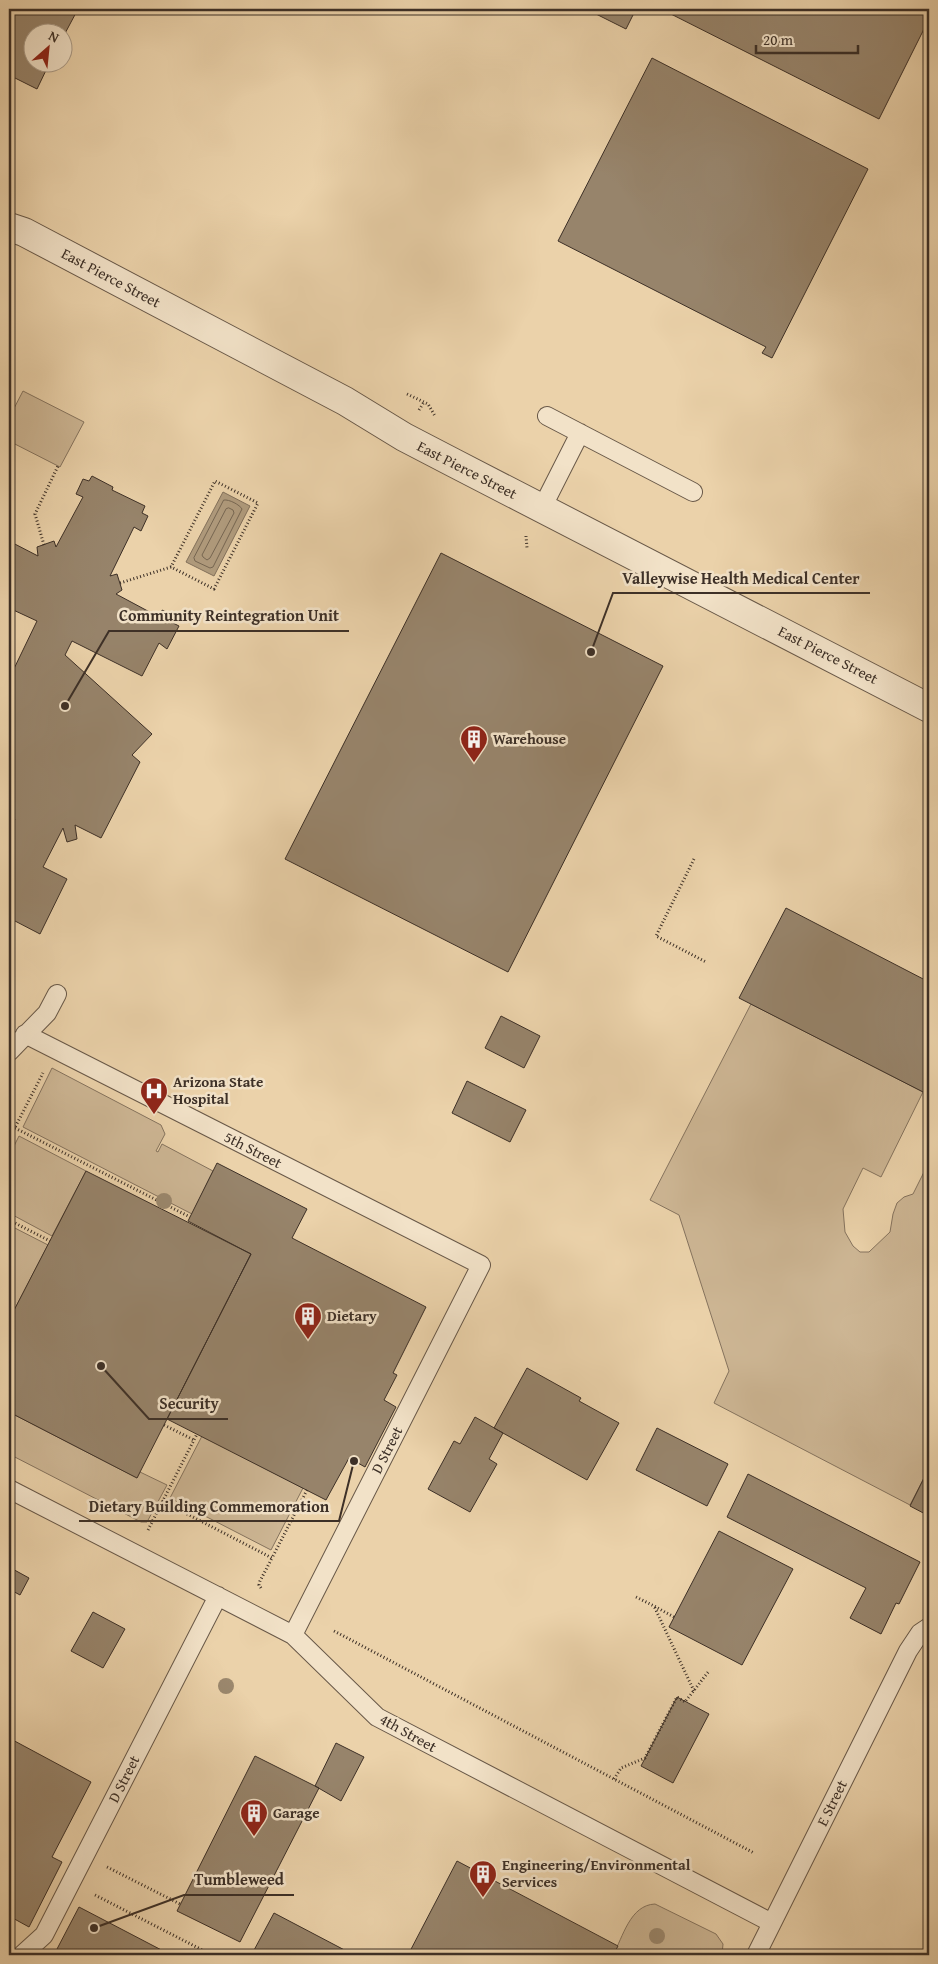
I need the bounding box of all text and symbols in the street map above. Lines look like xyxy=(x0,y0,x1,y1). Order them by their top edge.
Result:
north arrow xyxy=(22,22,72,72)
scale bar xyxy=(756,22,858,54)
text: N xyxy=(45,25,63,48)
text: 20 m xyxy=(763,29,794,50)
street label: East Pierce Street xyxy=(58,243,165,313)
street label: East Pierce Street xyxy=(414,435,521,504)
callout: Valleywise Health Medical Center xyxy=(613,562,870,593)
text: Valleywise Health Medical Center xyxy=(622,566,860,590)
callout: Community Reintegration Unit xyxy=(109,600,349,631)
text: Community Reintegration Unit xyxy=(119,603,339,627)
street label: East Pierce Street xyxy=(775,620,882,689)
building icon: Warehouse xyxy=(459,724,489,763)
place label: Warehouse xyxy=(493,728,566,749)
place label: Arizona State Hospital xyxy=(173,1071,263,1109)
hospital icon: Arizona State Hospital xyxy=(139,1076,169,1115)
street label: 5th Street xyxy=(221,1126,286,1173)
building icon: Dietary xyxy=(293,1301,323,1340)
place label: Dietary xyxy=(327,1305,377,1326)
callout: Security xyxy=(149,1388,228,1419)
text: Security xyxy=(159,1391,219,1415)
street label: D Street xyxy=(366,1422,408,1477)
callout: Dietary Building Commemoration xyxy=(79,1490,339,1521)
text: Dietary Building Commemoration xyxy=(89,1494,330,1518)
street label: 4th Street xyxy=(376,1708,441,1757)
street label: D Street xyxy=(103,1751,145,1806)
street label: E Street xyxy=(811,1776,852,1829)
building icon: Garage xyxy=(239,1798,269,1837)
place label: Garage xyxy=(273,1802,320,1823)
place label: Engineering/Environmental Services xyxy=(502,1854,691,1892)
building icon: Engineering/Environmental Services xyxy=(468,1859,498,1898)
callout: Tumbleweed xyxy=(184,1864,294,1895)
text: Tumbleweed xyxy=(194,1867,285,1891)

